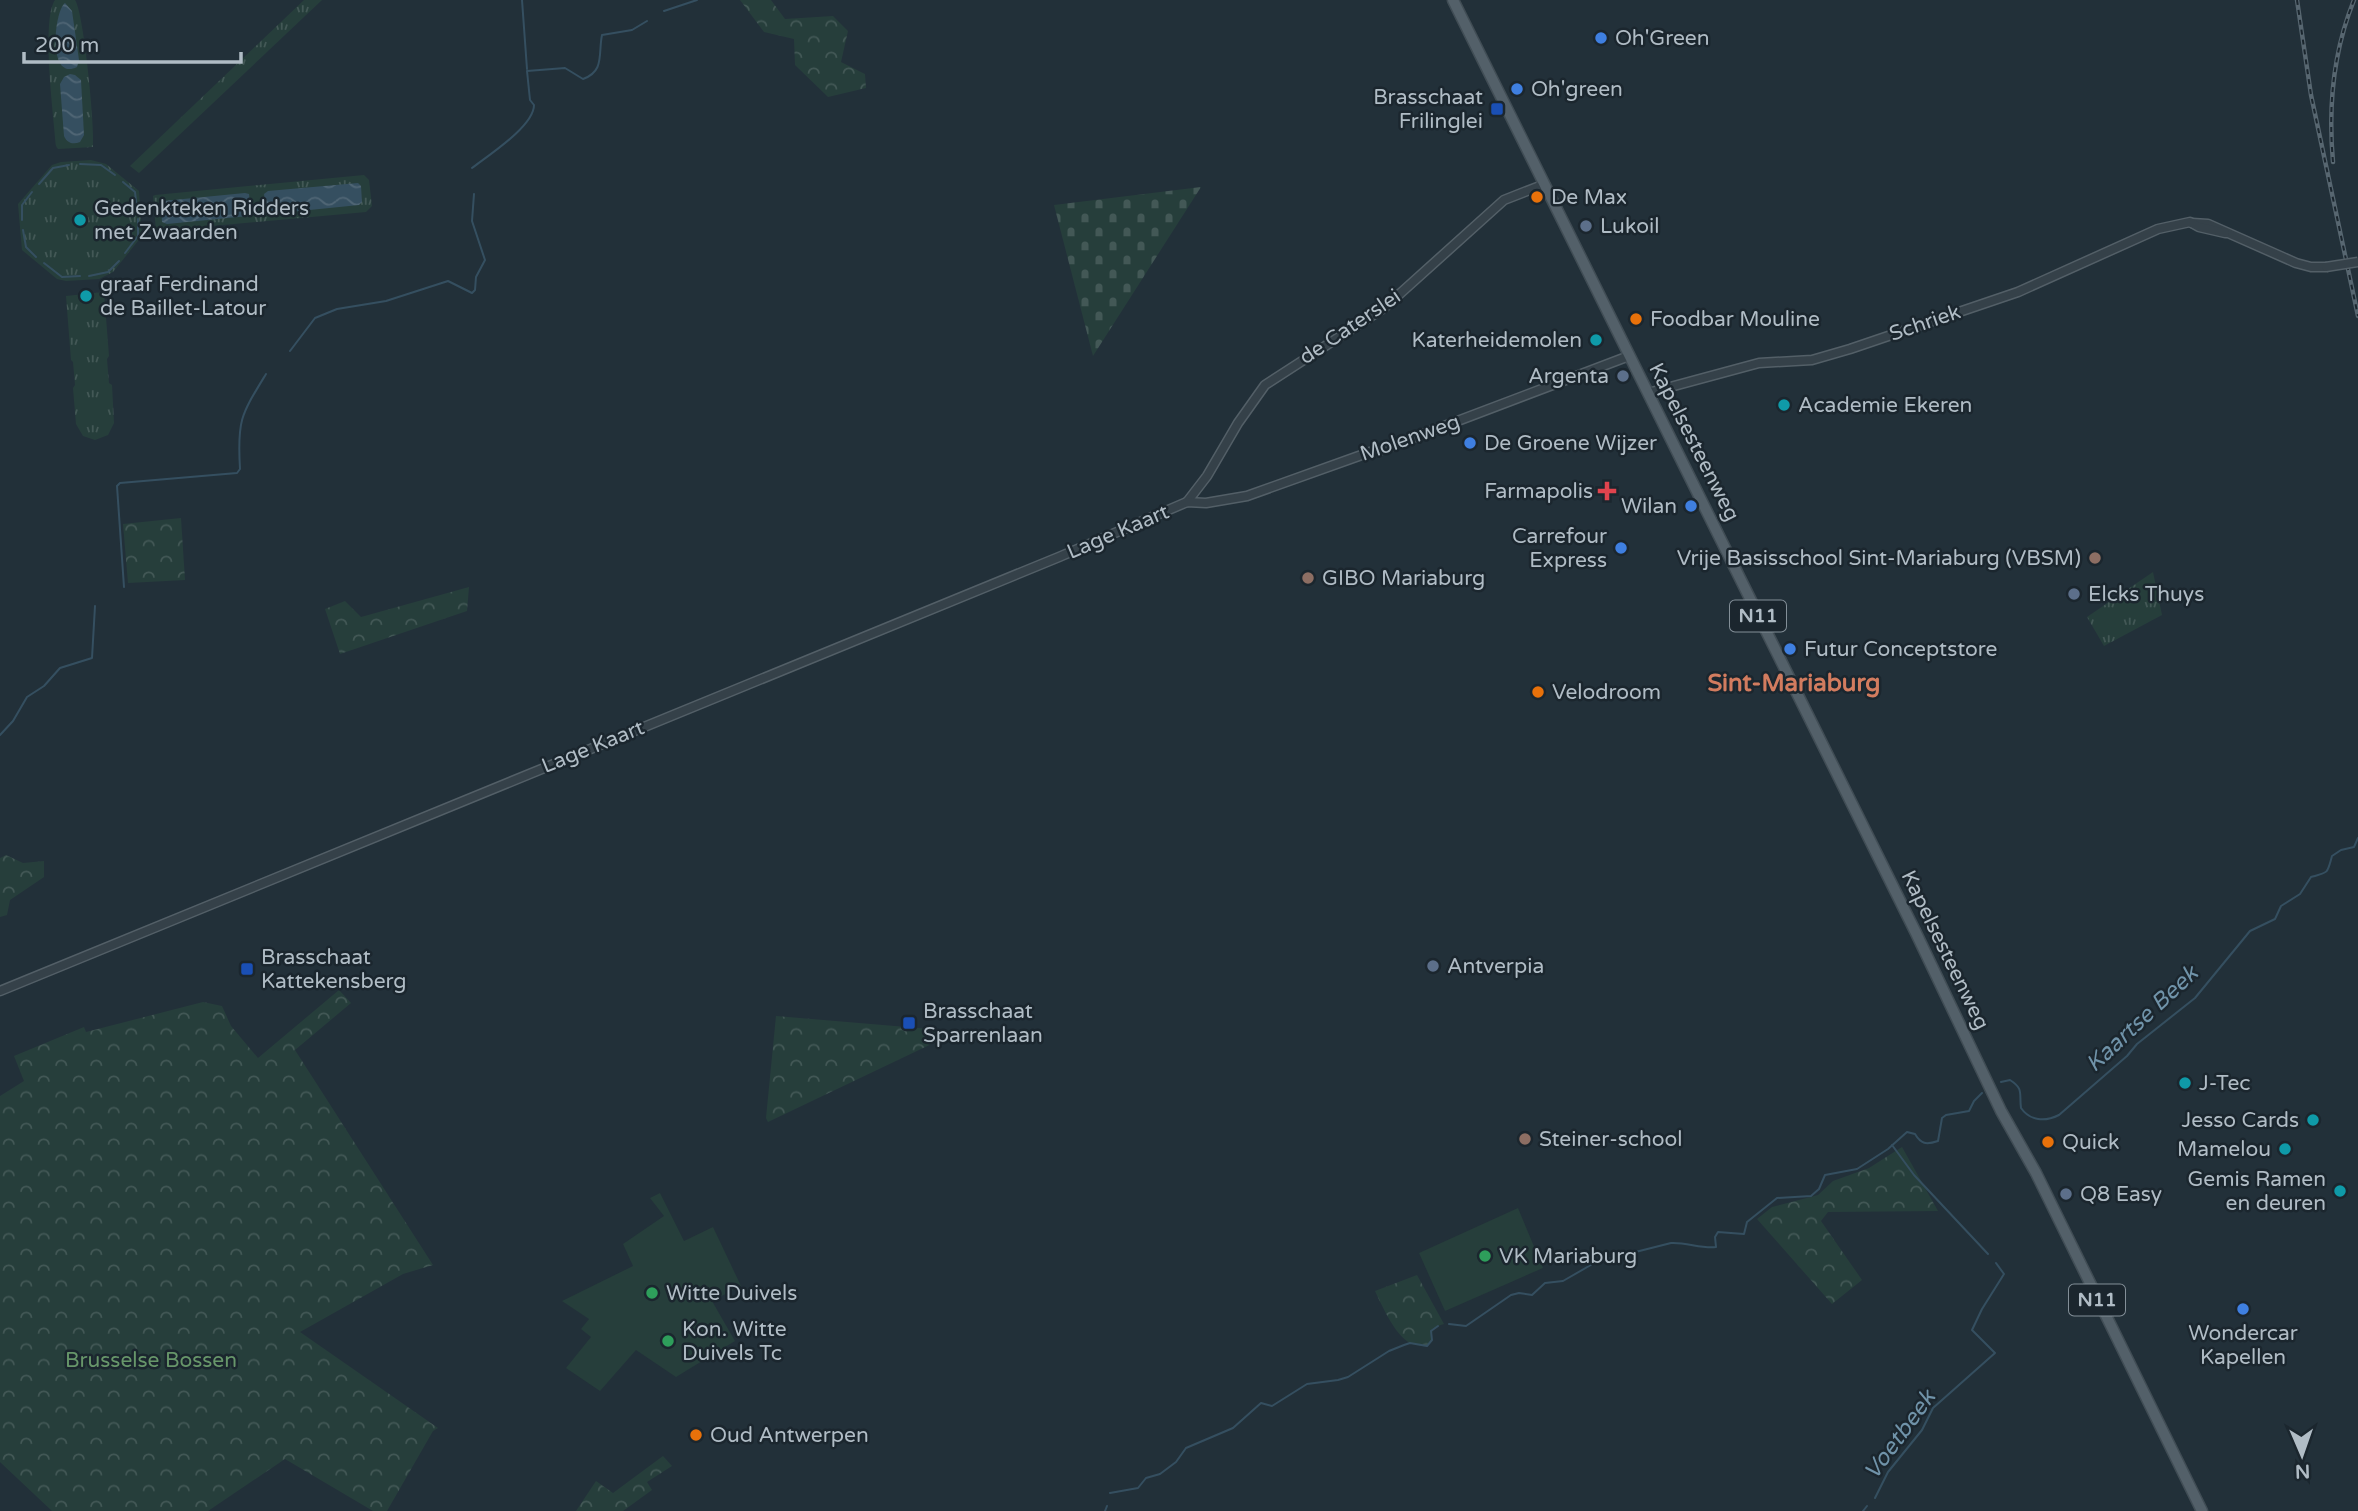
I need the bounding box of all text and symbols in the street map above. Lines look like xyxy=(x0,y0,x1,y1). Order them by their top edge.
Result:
scale bar xyxy=(24,21,242,65)
place label: Oh'Green xyxy=(1615,26,1710,51)
marker: Oh'Green xyxy=(1593,30,1609,46)
text: 200 m xyxy=(35,33,99,58)
place label: Oh'green xyxy=(1531,77,1623,102)
marker: Oh'green xyxy=(1509,81,1525,97)
place label: Brasschaat Frilinglei xyxy=(1373,85,1483,134)
marker: Brasschaat Frilinglei xyxy=(1489,101,1505,117)
place label: De Max xyxy=(1551,185,1627,210)
marker: De Max xyxy=(1529,189,1545,205)
place label: Gedenkteken Ridders met Zwaarden xyxy=(94,196,309,245)
marker: Gedenkteken Ridders met Zwaarden xyxy=(72,212,88,228)
place label: Lukoil xyxy=(1600,214,1659,239)
marker: Lukoil xyxy=(1578,218,1594,234)
place label: graaf Ferdinand de Baillet-Latour xyxy=(100,272,266,321)
street label: de Caterslei xyxy=(1295,284,1405,370)
marker: graaf Ferdinand de Baillet-Latour xyxy=(78,288,94,304)
street label: Schriek xyxy=(1886,299,1964,347)
place label: Foodbar Mouline xyxy=(1650,307,1820,332)
marker: Foodbar Mouline xyxy=(1628,311,1644,327)
place label: Katerheidemolen xyxy=(1412,328,1582,353)
marker: Katerheidemolen xyxy=(1588,332,1604,348)
street label: Kapelsesteenweg xyxy=(1643,359,1745,525)
place label: Argenta xyxy=(1528,364,1609,389)
marker: Argenta xyxy=(1615,368,1631,384)
place label: Academie Ekeren xyxy=(1798,393,1972,418)
marker: Academie Ekeren xyxy=(1776,397,1792,413)
street label: Molenweg xyxy=(1357,409,1463,467)
place label: De Groene Wijzer xyxy=(1484,431,1657,456)
marker: De Groene Wijzer xyxy=(1462,435,1478,451)
place label: Farmapolis xyxy=(1484,479,1593,504)
marker: Farmapolis xyxy=(1599,483,1615,499)
place label: Wilan xyxy=(1621,494,1677,519)
marker: Wilan xyxy=(1683,498,1699,514)
street label: Lage Kaart xyxy=(1063,499,1173,565)
place label: Carrefour Express xyxy=(1512,524,1607,573)
marker: Carrefour Express xyxy=(1613,540,1629,556)
place label: Vrije Basisschool Sint-Mariaburg (VBSM) xyxy=(1677,546,2081,571)
marker: Vrije Basisschool Sint-Mariaburg (VBSM) xyxy=(2087,550,2103,566)
place label: GIBO Mariaburg xyxy=(1322,566,1485,591)
marker: GIBO Mariaburg xyxy=(1300,570,1316,586)
place label: Elcks Thuys xyxy=(2088,582,2204,607)
marker: Elcks Thuys xyxy=(2066,586,2082,602)
road number: N11 xyxy=(1730,600,1786,632)
place label: Futur Conceptstore xyxy=(1804,637,1998,662)
marker: Futur Conceptstore xyxy=(1782,641,1798,657)
district label: Sint-Mariaburg xyxy=(1708,669,1880,698)
place label: Velodroom xyxy=(1552,680,1661,705)
marker: Velodroom xyxy=(1530,684,1546,700)
street label: Lage Kaart xyxy=(538,715,648,779)
street label: Kapelsesteenweg xyxy=(1896,866,1994,1034)
place label: Brasschaat Kattekensberg xyxy=(261,945,407,994)
place label: Antverpia xyxy=(1447,954,1544,979)
marker: Antverpia xyxy=(1425,958,1441,974)
water label: Kaartse Beek xyxy=(2080,959,2205,1078)
marker: Brasschaat Kattekensberg xyxy=(239,961,255,977)
place label: Brasschaat Sparrenlaan xyxy=(923,999,1043,1048)
marker: Brasschaat Sparrenlaan xyxy=(901,1015,917,1031)
place label: J-Tec xyxy=(2199,1071,2251,1096)
marker: J-Tec xyxy=(2177,1075,2193,1091)
place label: Jesso Cards xyxy=(2181,1108,2299,1133)
marker: Jesso Cards xyxy=(2305,1112,2321,1128)
place label: Steiner-school xyxy=(1539,1127,1683,1152)
place label: Quick xyxy=(2062,1130,2120,1155)
marker: Steiner-school xyxy=(1517,1131,1533,1147)
marker: Quick xyxy=(2040,1134,2056,1150)
place label: Mamelou xyxy=(2177,1137,2271,1162)
marker: Mamelou xyxy=(2277,1141,2293,1157)
place label: Gemis Ramen en deuren xyxy=(2187,1167,2326,1216)
place label: Q8 Easy xyxy=(2080,1182,2162,1207)
marker: Gemis Ramen en deuren xyxy=(2332,1183,2348,1199)
marker: Q8 Easy xyxy=(2058,1186,2074,1202)
place label: VK Mariaburg xyxy=(1499,1244,1637,1269)
marker: VK Mariaburg xyxy=(1477,1248,1493,1264)
place label: Witte Duivels xyxy=(666,1281,797,1306)
road number: N11 xyxy=(2069,1284,2125,1316)
marker: Witte Duivels xyxy=(644,1285,660,1301)
marker: Wondercar Kapellen xyxy=(2235,1301,2251,1317)
place label: Kon. Witte Duivels Tc xyxy=(682,1317,787,1366)
place label: Wondercar Kapellen xyxy=(2188,1321,2298,1370)
marker: Kon. Witte Duivels Tc xyxy=(660,1333,676,1349)
park label: Brusselse Bossen xyxy=(65,1348,237,1373)
water label: Voetbeek xyxy=(1858,1384,1943,1485)
north arrow xyxy=(2267,1420,2337,1490)
place label: Oud Antwerpen xyxy=(710,1423,869,1448)
marker: Oud Antwerpen xyxy=(688,1427,704,1443)
text: N xyxy=(2295,1460,2311,1482)

